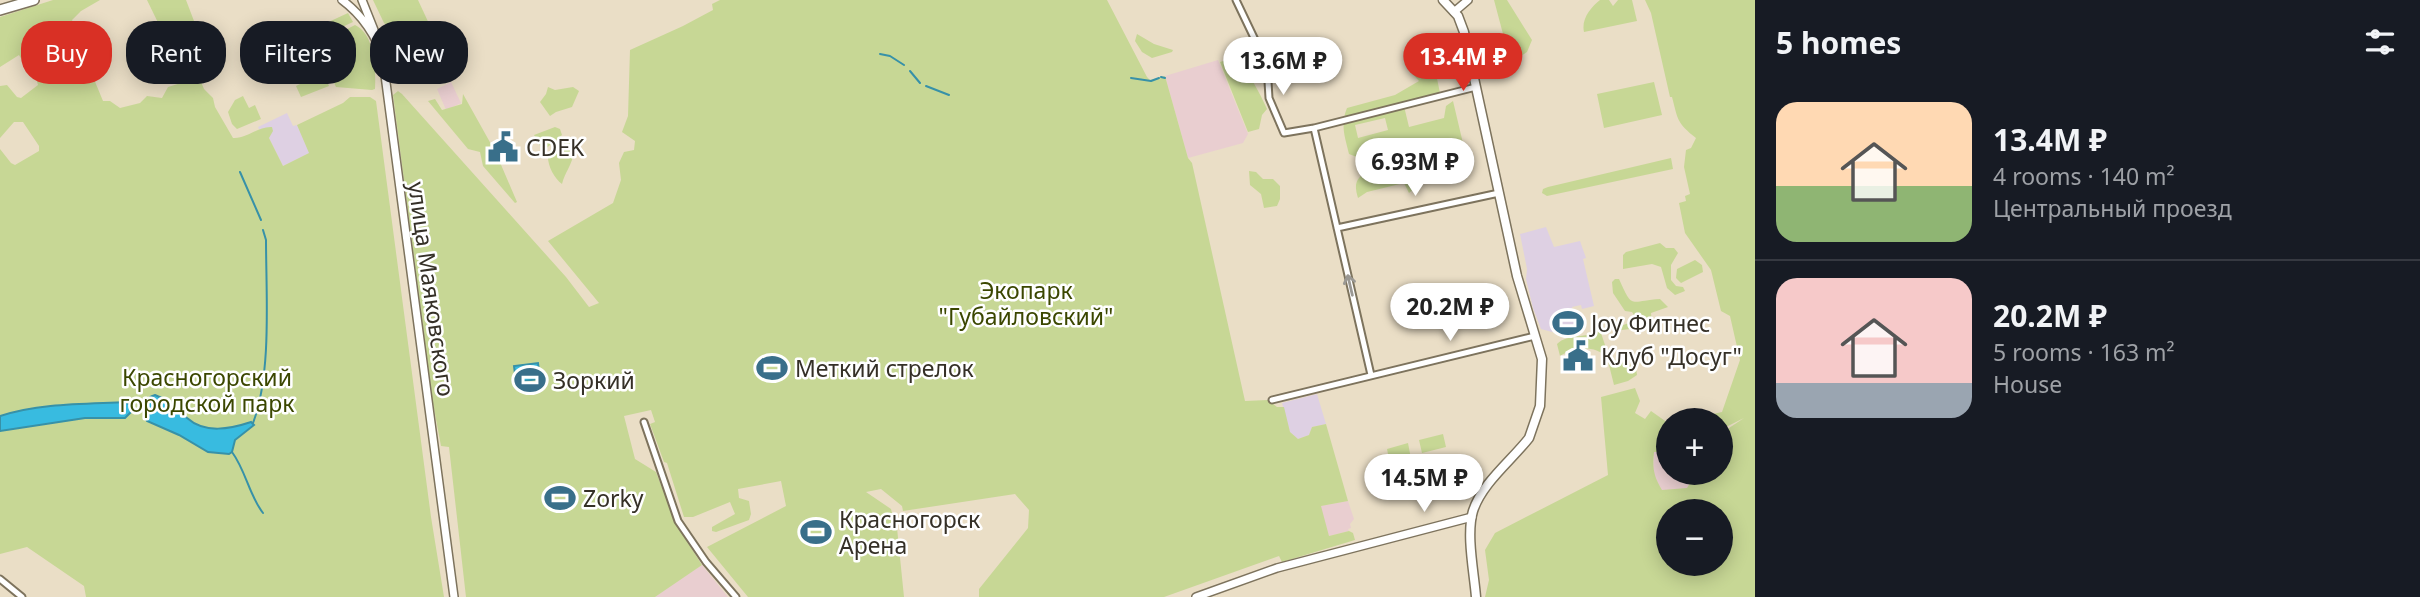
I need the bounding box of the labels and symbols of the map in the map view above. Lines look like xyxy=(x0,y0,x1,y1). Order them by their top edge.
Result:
pin: 13.4M ₽ xyxy=(1398,34,1528,93)
pin: 13.6M ₽ xyxy=(1218,38,1348,97)
public building icon: CDEK xyxy=(486,130,520,164)
place label: CDEK xyxy=(526,131,585,163)
pin: 6.93M ₽ xyxy=(1350,138,1480,198)
street label: улица Маяковского xyxy=(401,179,463,399)
park label: Экопарк "Губайловский" xyxy=(939,274,1113,332)
one-way arrow xyxy=(1343,274,1357,297)
pin: 20.2M ₽ xyxy=(1385,284,1515,343)
sports icon: Joy Фитнес xyxy=(1551,306,1585,340)
place label: Joy Фитнес xyxy=(1589,307,1710,339)
public building icon: Клуб "Досуг" xyxy=(1561,339,1595,373)
place label: Клуб "Досуг" xyxy=(1601,340,1742,372)
sports icon: Меткий стрелок xyxy=(755,351,789,385)
place label: Меткий стрелок xyxy=(795,352,975,384)
park label: Красногорский городской парк xyxy=(120,361,295,419)
sports icon: Зоркий xyxy=(513,363,547,397)
place label: Зоркий xyxy=(553,364,635,396)
pin: 14.5M ₽ xyxy=(1359,454,1489,514)
sports icon: Zorky xyxy=(543,481,577,515)
place label: Zorky xyxy=(583,482,644,514)
place label: Красногорск Арена xyxy=(839,503,981,561)
sports icon: Красногорск Арена xyxy=(799,515,833,549)

